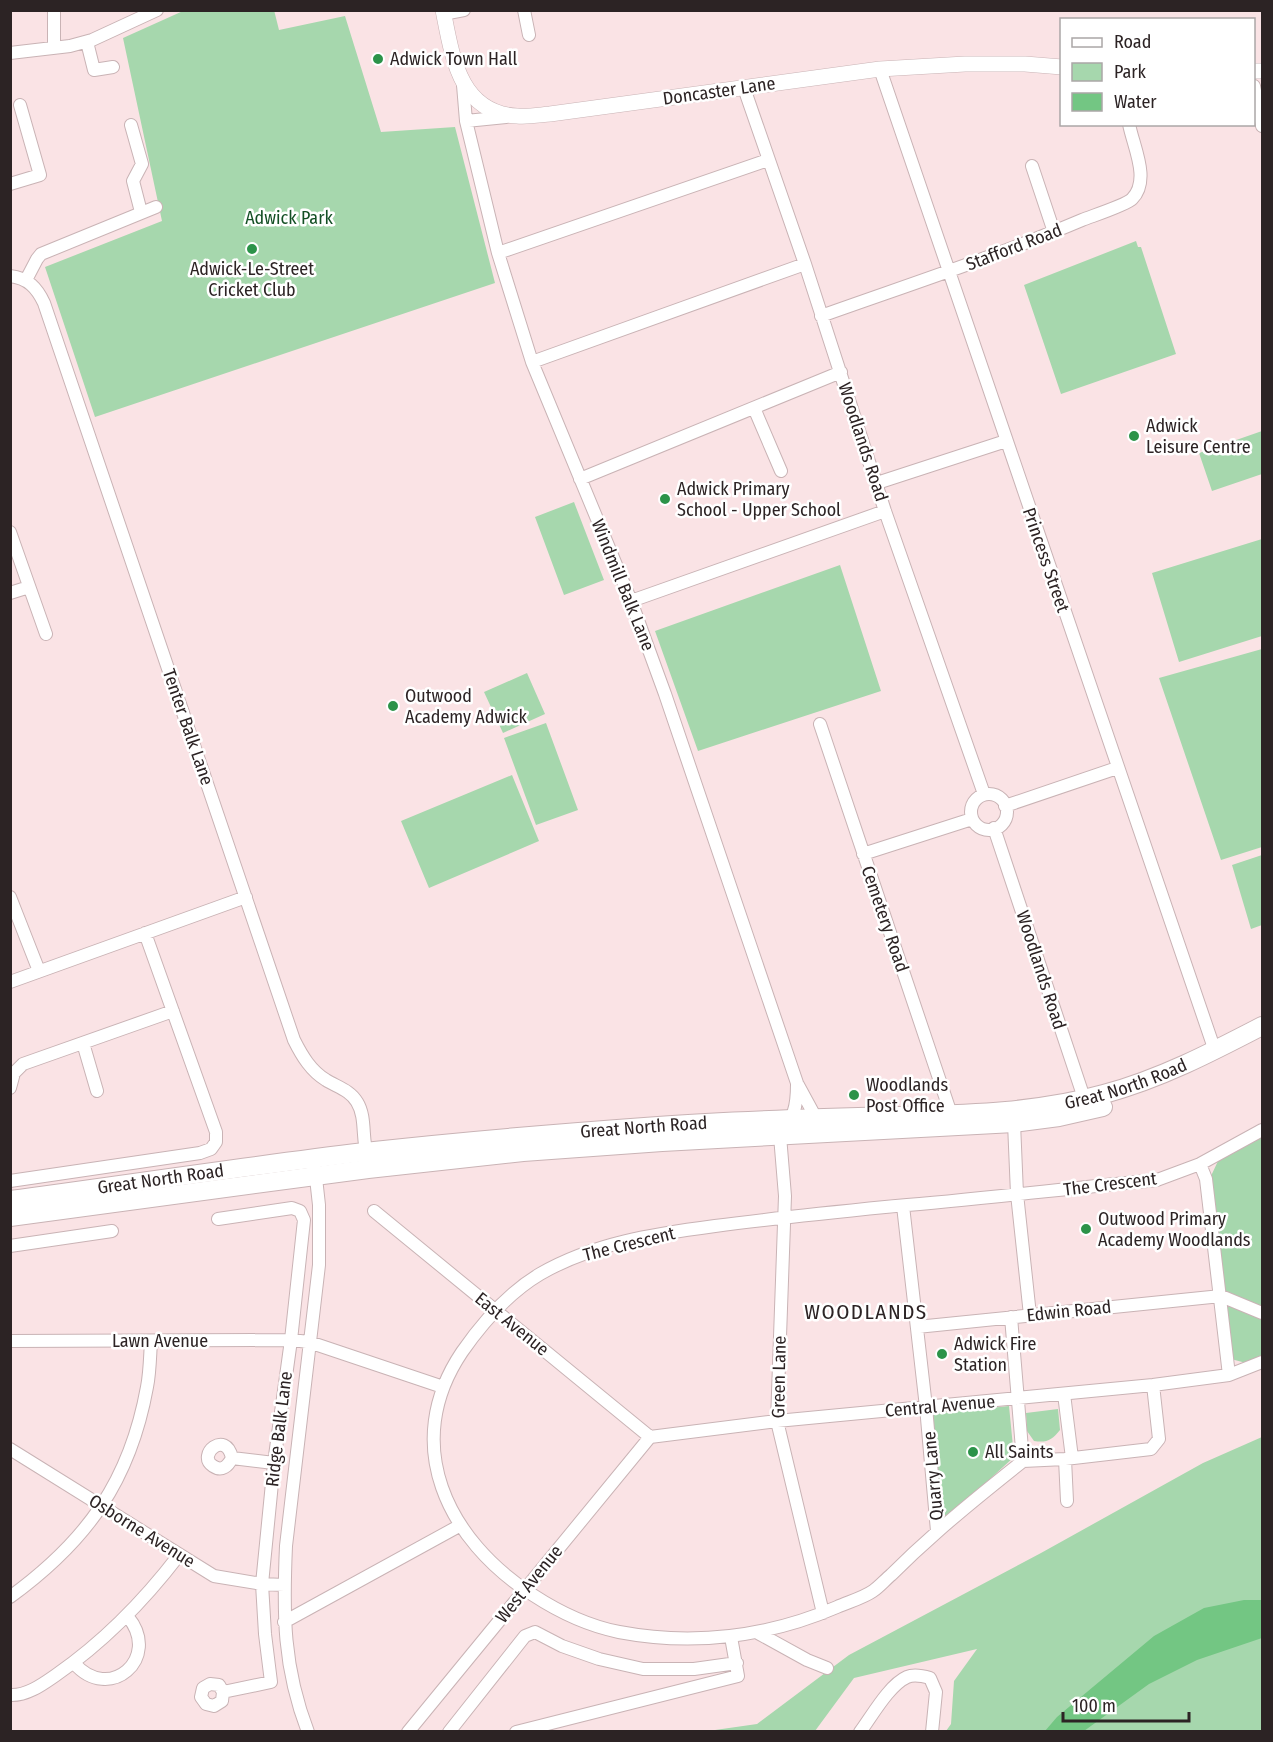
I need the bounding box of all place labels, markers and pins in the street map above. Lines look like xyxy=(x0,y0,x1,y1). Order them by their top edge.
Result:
place label: Adwick Town Hall xyxy=(390,48,517,70)
marker: Adwick Town Hall xyxy=(371,52,385,66)
marker: Adwick-Le-Street Cricket Club xyxy=(245,242,259,256)
place label: Adwick-Le-Street Cricket Club xyxy=(190,258,314,301)
place label: Adwick Leisure Centre xyxy=(1146,415,1251,458)
marker: Adwick Leisure Centre xyxy=(1127,429,1141,443)
place label: Adwick Primary School - Upper School xyxy=(677,478,841,521)
marker: Adwick Primary School - Upper School xyxy=(658,492,672,506)
place label: Outwood Academy Adwick xyxy=(405,685,527,728)
marker: Outwood Academy Adwick xyxy=(386,699,400,713)
place label: Woodlands Post Office xyxy=(866,1074,949,1117)
marker: Woodlands Post Office xyxy=(847,1088,861,1102)
place label: Outwood Primary Academy Woodlands xyxy=(1098,1208,1251,1251)
marker: Outwood Primary Academy Woodlands xyxy=(1079,1222,1093,1236)
place label: Adwick Fire Station xyxy=(954,1333,1036,1376)
marker: Adwick Fire Station xyxy=(935,1347,949,1361)
place label: All Saints xyxy=(985,1441,1054,1463)
marker: All Saints xyxy=(966,1445,980,1459)

